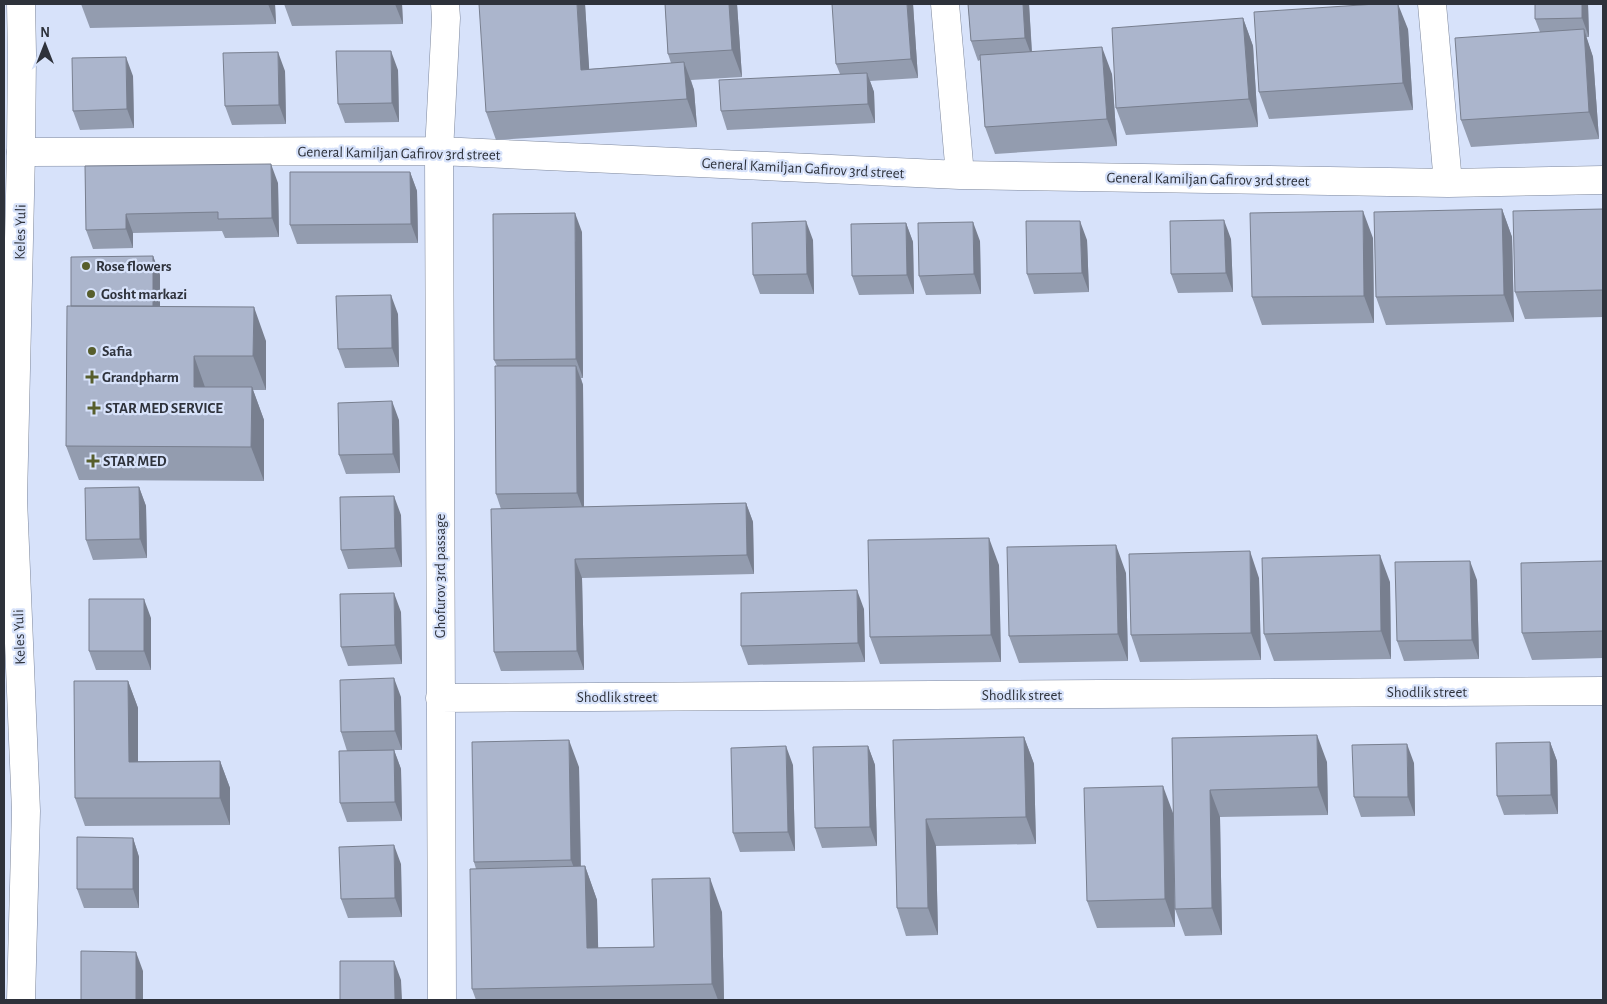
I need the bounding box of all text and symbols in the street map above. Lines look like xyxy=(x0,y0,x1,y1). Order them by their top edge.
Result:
north arrow xyxy=(20,20,70,70)
text: N xyxy=(40,26,50,40)
street label: General Kamiljan Gafirov 3rd street xyxy=(297,144,501,163)
street label: General Kamiljan Gafirov 3rd street xyxy=(701,156,905,181)
street label: General Kamiljan Gafirov 3rd street xyxy=(1106,170,1310,189)
street label: Keles Yuli xyxy=(13,204,28,260)
place label: Rose flowers xyxy=(96,259,172,274)
marker: Rose flowers xyxy=(80,260,92,272)
place label: Gosht markazi xyxy=(101,287,187,302)
marker: Gosht markazi xyxy=(85,288,97,300)
place label: Safia xyxy=(102,344,133,359)
marker: Safia xyxy=(86,345,98,357)
place label: Grandpharm xyxy=(102,370,179,385)
marker: Grandpharm xyxy=(86,371,98,383)
marker: STAR MED SERVICE xyxy=(87,401,101,415)
place label: STAR MED SERVICE xyxy=(105,401,223,416)
place label: STAR MED xyxy=(103,454,167,469)
marker: STAR MED xyxy=(87,455,99,467)
street label: Ghofurov 3rd passage xyxy=(433,514,448,638)
street label: Keles Yuli xyxy=(11,609,28,665)
street label: Shodlik street xyxy=(1387,685,1467,700)
street label: Shodlik street xyxy=(982,688,1062,703)
street label: Shodlik street xyxy=(577,690,657,705)

